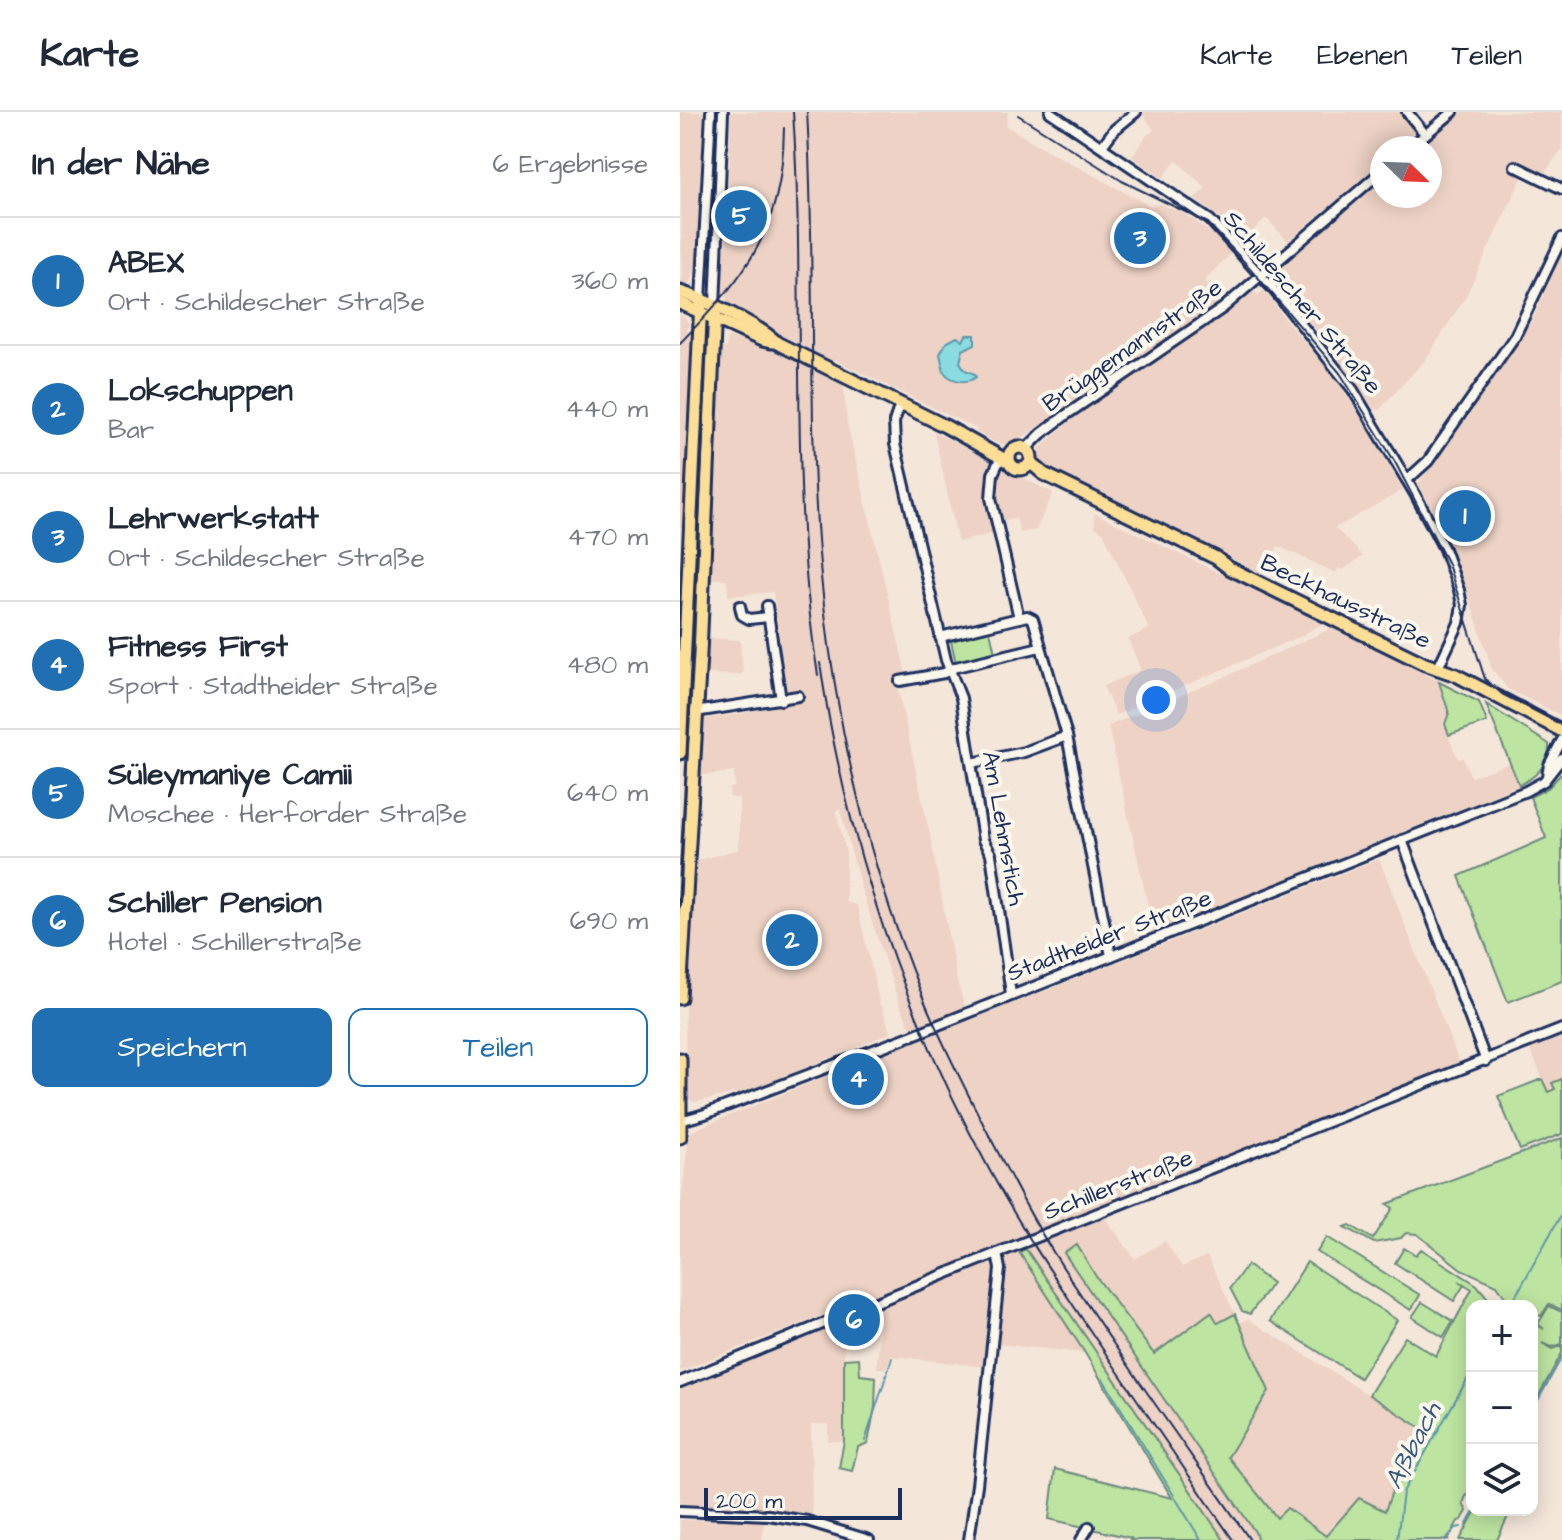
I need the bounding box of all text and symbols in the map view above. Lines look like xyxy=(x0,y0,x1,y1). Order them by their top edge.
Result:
text: Karte xyxy=(40,29,139,81)
text: Karte xyxy=(1200,36,1273,75)
text: Ebenen xyxy=(1317,36,1408,75)
text: Teilen xyxy=(1452,36,1522,75)
north arrow xyxy=(1370,136,1442,208)
text: In der Nähe xyxy=(32,140,210,188)
text: 6 Ergebnisse xyxy=(492,146,648,182)
pin: 5 xyxy=(715,186,767,246)
street label: Schildescher Straße xyxy=(1215,203,1389,402)
pin: 3 xyxy=(1114,208,1166,268)
text: ABEX xyxy=(108,242,184,284)
text: 1 xyxy=(56,263,60,299)
text: 360 m xyxy=(571,263,648,299)
street label: Brüggemannstraße xyxy=(1036,271,1230,421)
text: Ort · Schildescher Straße xyxy=(108,284,425,320)
text: Lokschuppen xyxy=(108,370,293,412)
text: 2 xyxy=(51,391,65,427)
text: 440 m xyxy=(566,391,648,427)
text: Bar xyxy=(108,412,154,448)
pin: 1 xyxy=(1439,486,1491,546)
text: Lehrwerkstatt xyxy=(108,498,319,540)
text: 3 xyxy=(51,519,65,555)
text: 470 m xyxy=(567,519,648,555)
text: Ort · Schildescher Straße xyxy=(108,540,425,576)
street label: Beckhausstraße xyxy=(1255,546,1436,658)
text: Fitness First xyxy=(108,626,288,668)
text: 4 xyxy=(49,647,67,683)
text: 480 m xyxy=(566,647,648,683)
text: Sport · Stadtheider Straße xyxy=(108,668,438,704)
your location xyxy=(1136,680,1176,720)
street label: Am Lehmstich xyxy=(973,748,1033,908)
text: Süleymaniye Camii xyxy=(108,754,352,796)
text: 5 xyxy=(49,775,67,811)
text: 640 m xyxy=(567,775,648,811)
text: Moschee · Herforder Straße xyxy=(108,796,467,832)
street label: Stadtheider Straße xyxy=(1002,881,1217,991)
text: Schiller Pension xyxy=(108,882,322,924)
text: 6 xyxy=(50,903,66,939)
text: 690 m xyxy=(570,903,648,939)
pin: 2 xyxy=(766,910,818,970)
text: Hotel · Schillerstraße xyxy=(108,924,362,960)
button: Speichern xyxy=(32,1008,332,1087)
button: Teilen xyxy=(348,1008,648,1087)
pin: 4 xyxy=(832,1049,884,1109)
street label: Schillerstraße xyxy=(1039,1141,1198,1229)
pin: 6 xyxy=(828,1290,880,1350)
map controls xyxy=(1466,1300,1538,1516)
button: + xyxy=(1466,1300,1538,1372)
button: − xyxy=(1466,1372,1538,1444)
water label: Aßbach xyxy=(1376,1395,1450,1495)
button: layers xyxy=(1466,1444,1538,1516)
scale bar xyxy=(704,1484,902,1520)
text: 200 m xyxy=(716,1486,782,1517)

